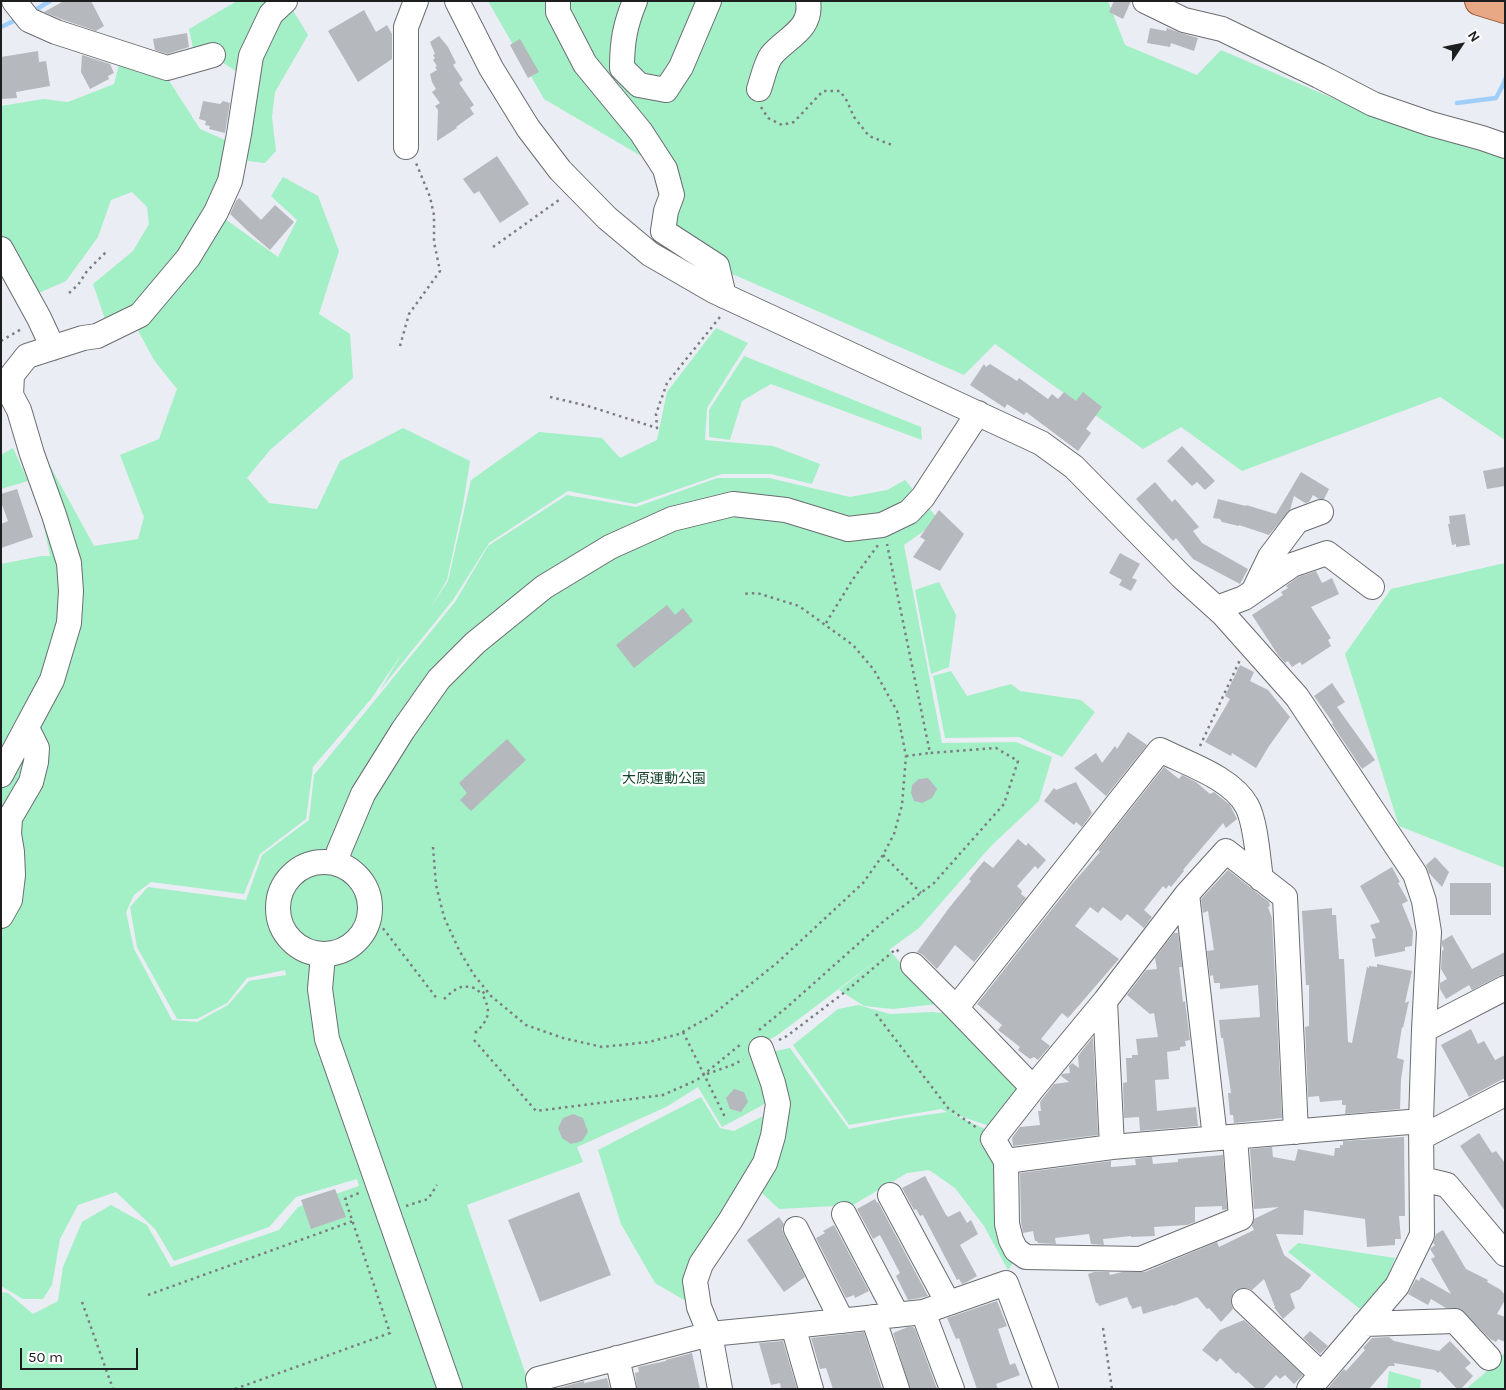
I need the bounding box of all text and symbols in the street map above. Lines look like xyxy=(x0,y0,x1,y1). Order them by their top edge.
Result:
north arrow xyxy=(1436,20,1486,70)
text: N xyxy=(1464,27,1484,45)
park label: 大原運動公園 xyxy=(622,771,706,787)
scale bar xyxy=(22,1338,140,1370)
text: 50 m xyxy=(28,1348,63,1366)

